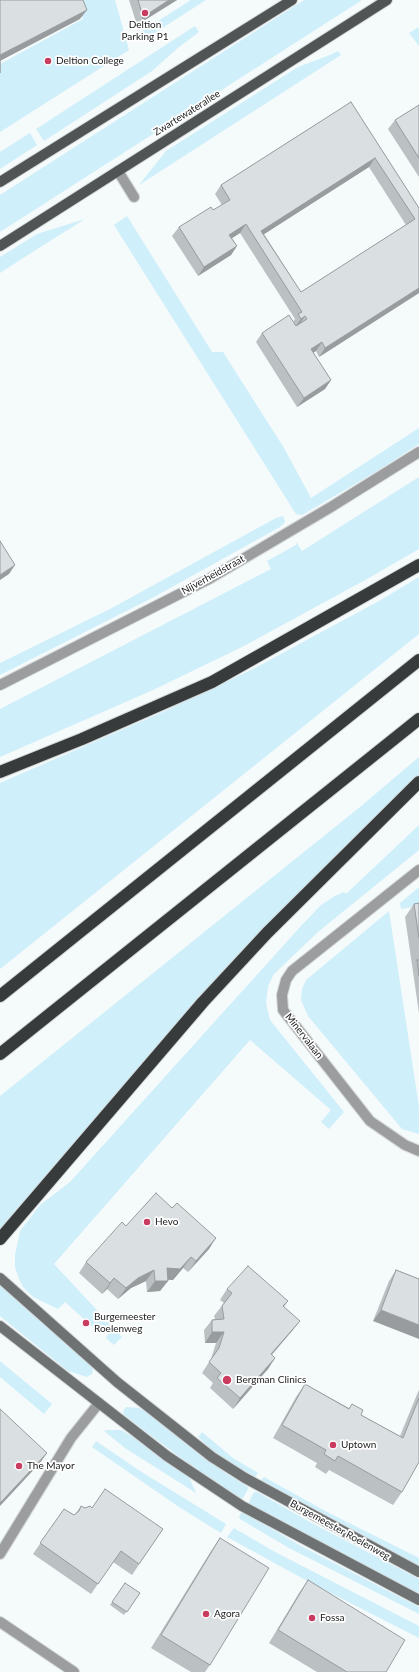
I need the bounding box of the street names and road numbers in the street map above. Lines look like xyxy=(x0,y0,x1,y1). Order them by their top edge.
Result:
street label: Zwartewaterallee xyxy=(151,88,223,138)
street label: Nijverheidstraat xyxy=(179,553,247,597)
street label: Minervalaan xyxy=(283,1011,325,1061)
street label: Burgemeester Roelenweg xyxy=(288,1498,392,1562)

